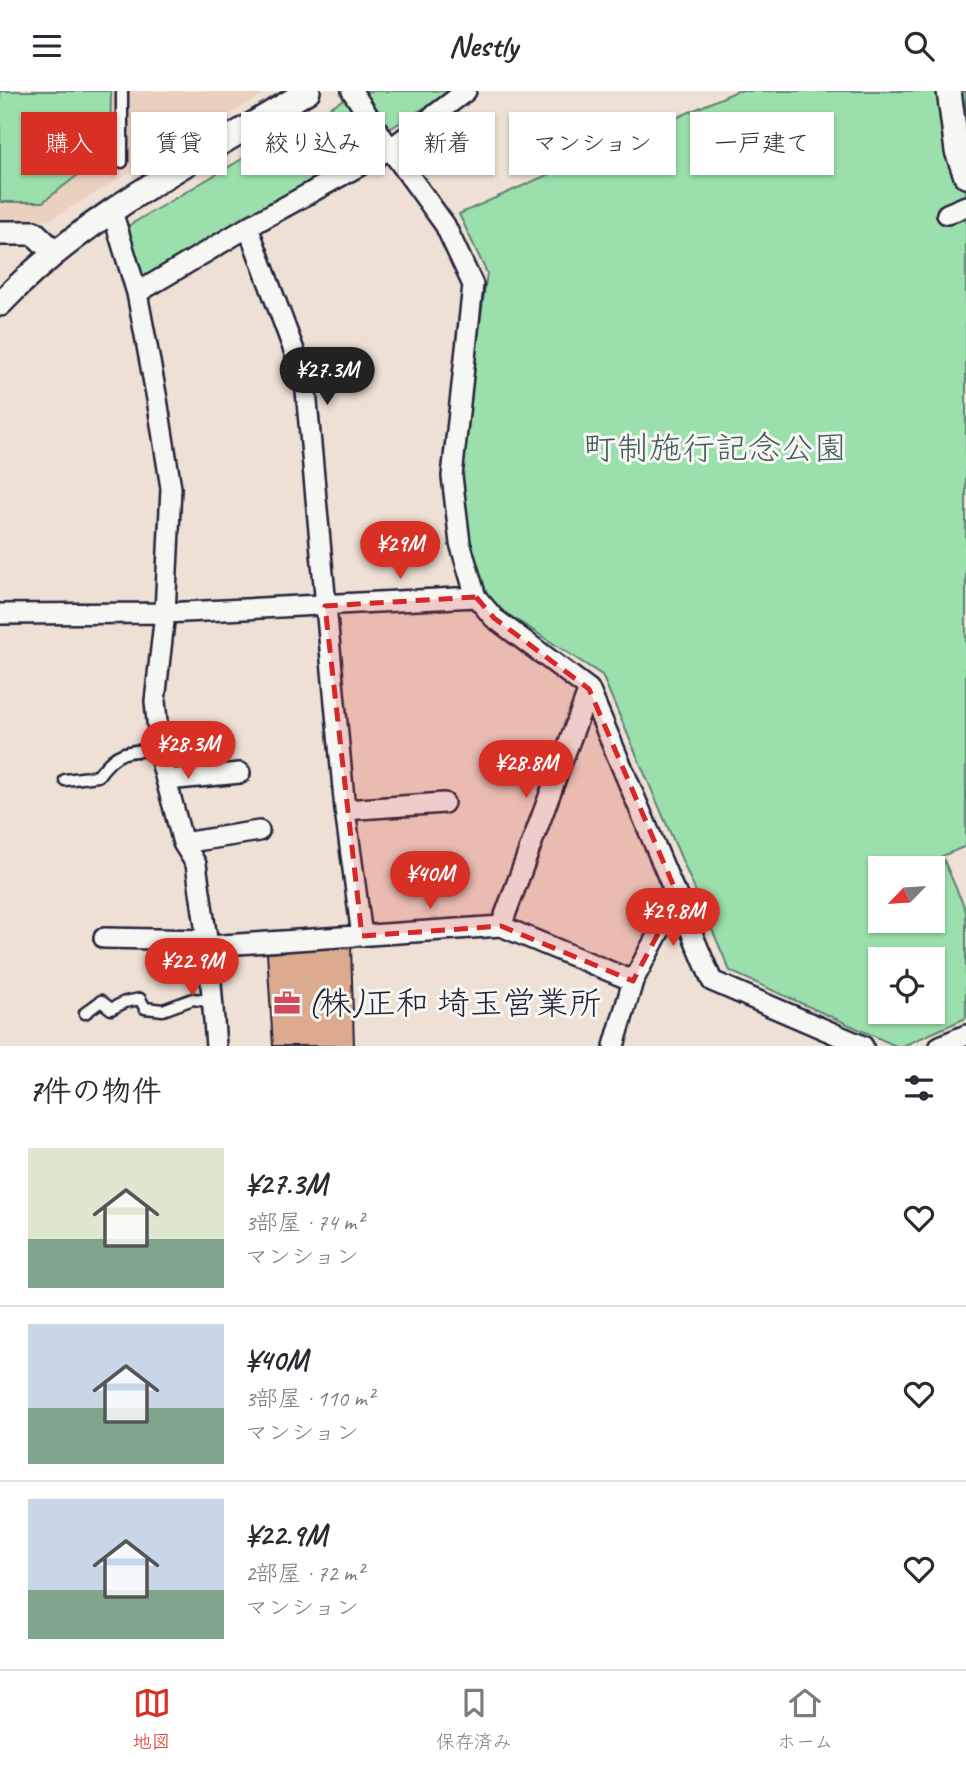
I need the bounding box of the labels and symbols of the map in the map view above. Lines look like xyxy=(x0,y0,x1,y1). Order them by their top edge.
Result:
pin: ¥27.3M xyxy=(270,347,384,407)
park label: 町制施行記念公園 xyxy=(583,427,847,469)
pin: ¥29M xyxy=(359,521,441,581)
pin: ¥28.3M xyxy=(131,721,245,781)
pin: ¥28.8M xyxy=(469,741,583,800)
pin: ¥40M xyxy=(389,851,471,911)
north arrow xyxy=(868,856,945,933)
pin: ¥29.8M xyxy=(616,889,730,948)
pin: ¥22.9M xyxy=(135,939,249,998)
place label: (株)正和 埼玉営業所 xyxy=(308,982,602,1024)
office icon: (株)正和 埼玉営業所 xyxy=(272,988,302,1018)

